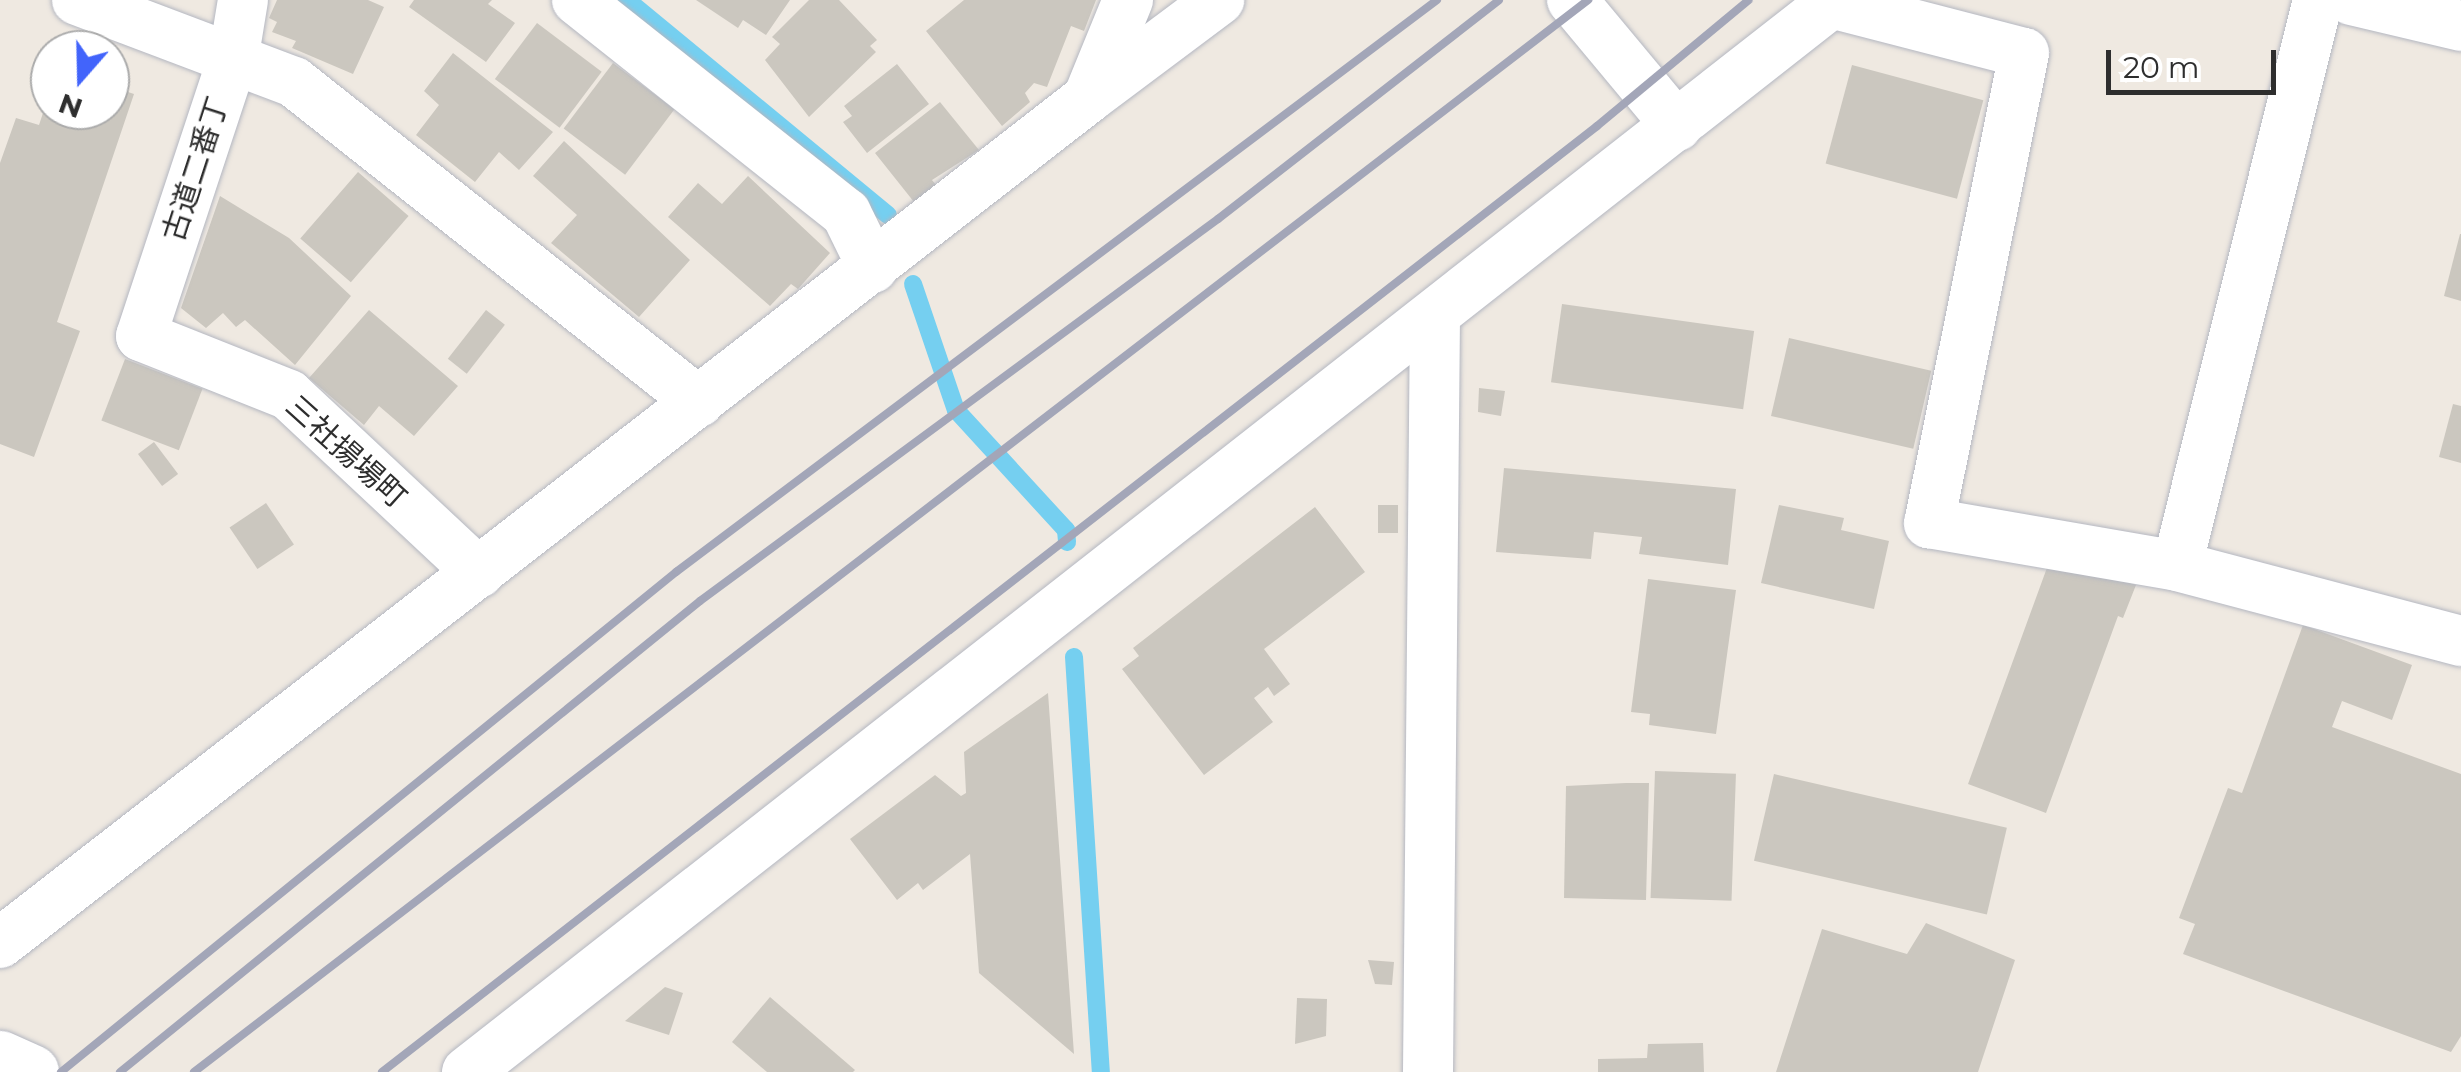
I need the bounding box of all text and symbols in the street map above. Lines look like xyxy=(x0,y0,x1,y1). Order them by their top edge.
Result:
north arrow xyxy=(30,30,130,130)
scale bar xyxy=(2111,30,2281,92)
text: 20 m xyxy=(2123,49,2200,86)
text: N xyxy=(54,86,87,126)
street label: 古道二番丁 xyxy=(156,92,236,246)
street label: 三社揚場町 xyxy=(278,388,414,516)

